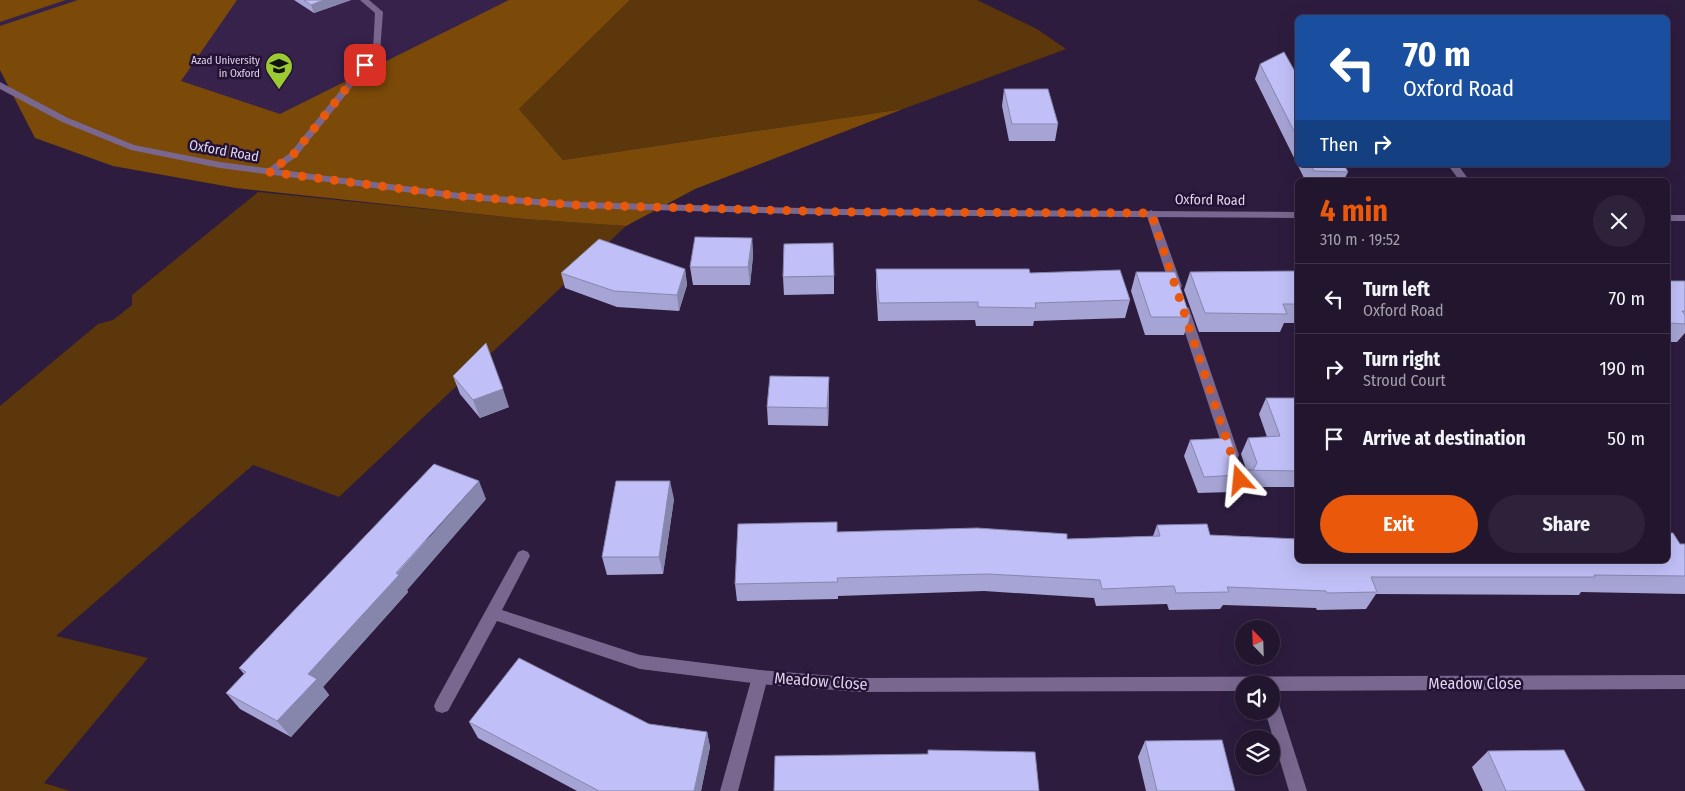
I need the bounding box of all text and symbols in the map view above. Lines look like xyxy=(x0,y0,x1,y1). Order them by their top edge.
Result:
text: 70 m xyxy=(1403,33,1471,75)
icon: left xyxy=(1320,35,1385,100)
pin xyxy=(344,44,386,86)
school or university icon: Azad University in Oxford xyxy=(264,51,294,90)
icon: arrive xyxy=(351,51,379,79)
place label: Azad University in Oxford xyxy=(191,54,260,80)
text: Oxford Road xyxy=(1403,75,1514,102)
icon: right xyxy=(1368,130,1396,158)
text: Then xyxy=(1320,133,1358,156)
street label: Oxford Road xyxy=(188,136,260,166)
street label: Oxford Road xyxy=(1175,191,1245,209)
text: 4 min xyxy=(1320,193,1388,229)
button: close xyxy=(1593,195,1645,247)
text: 310 m · 19:52 xyxy=(1320,230,1400,249)
text: Turn left xyxy=(1363,278,1430,301)
icon: left xyxy=(1320,285,1348,313)
text: 70 m xyxy=(1609,287,1645,310)
text: Oxford Road xyxy=(1363,301,1444,320)
text: Turn right xyxy=(1363,348,1440,371)
icon: right xyxy=(1320,355,1348,383)
text: 190 m xyxy=(1599,357,1645,380)
text: Stroud Court xyxy=(1363,371,1446,390)
icon: arrive xyxy=(1320,425,1348,453)
text: Arrive at destination xyxy=(1363,427,1526,450)
text: 50 m xyxy=(1607,427,1645,450)
position arrow xyxy=(1213,453,1265,505)
button: Exit xyxy=(1320,495,1478,553)
button: Share xyxy=(1488,495,1645,553)
north arrow xyxy=(1235,620,1280,665)
map controls xyxy=(1235,620,1280,775)
street label: Meadow Close xyxy=(774,668,868,694)
street label: Meadow Close xyxy=(1428,674,1522,693)
button: sound xyxy=(1235,675,1280,720)
button: layers xyxy=(1235,730,1280,775)

